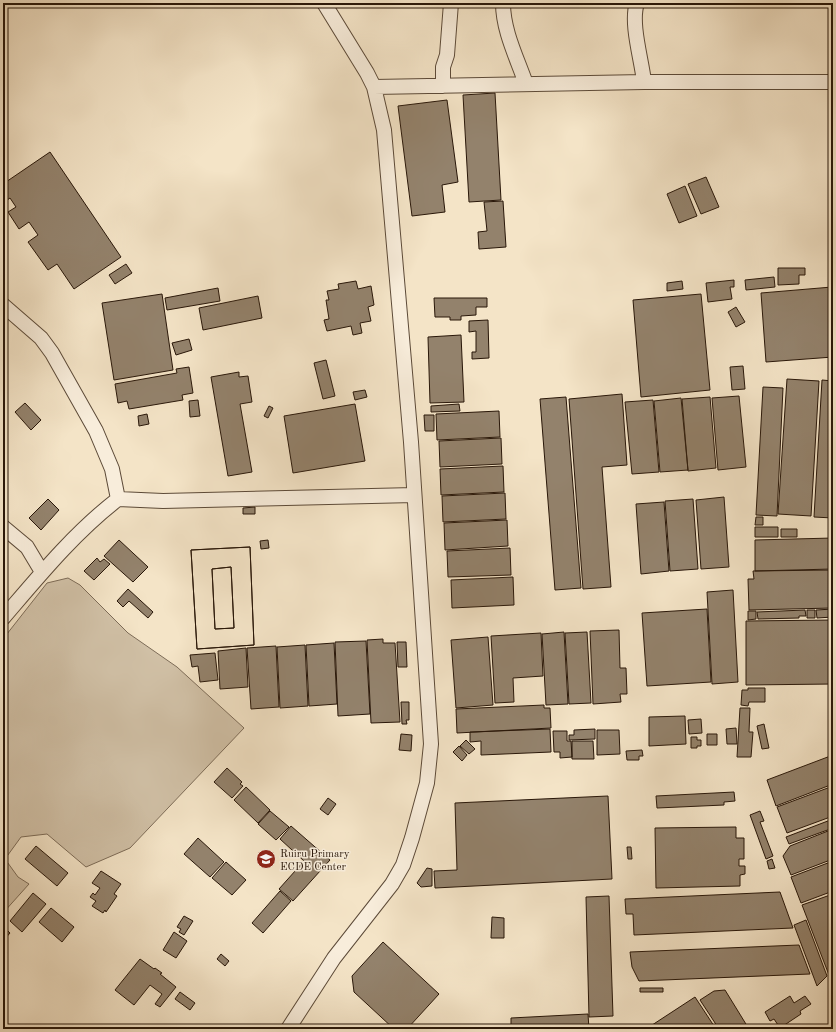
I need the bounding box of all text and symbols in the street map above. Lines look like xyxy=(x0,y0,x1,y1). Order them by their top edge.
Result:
school or university icon: Ruiru Primary ECDE Center xyxy=(255,848,277,870)
place label: Ruiru Primary ECDE Center xyxy=(280,849,350,873)

